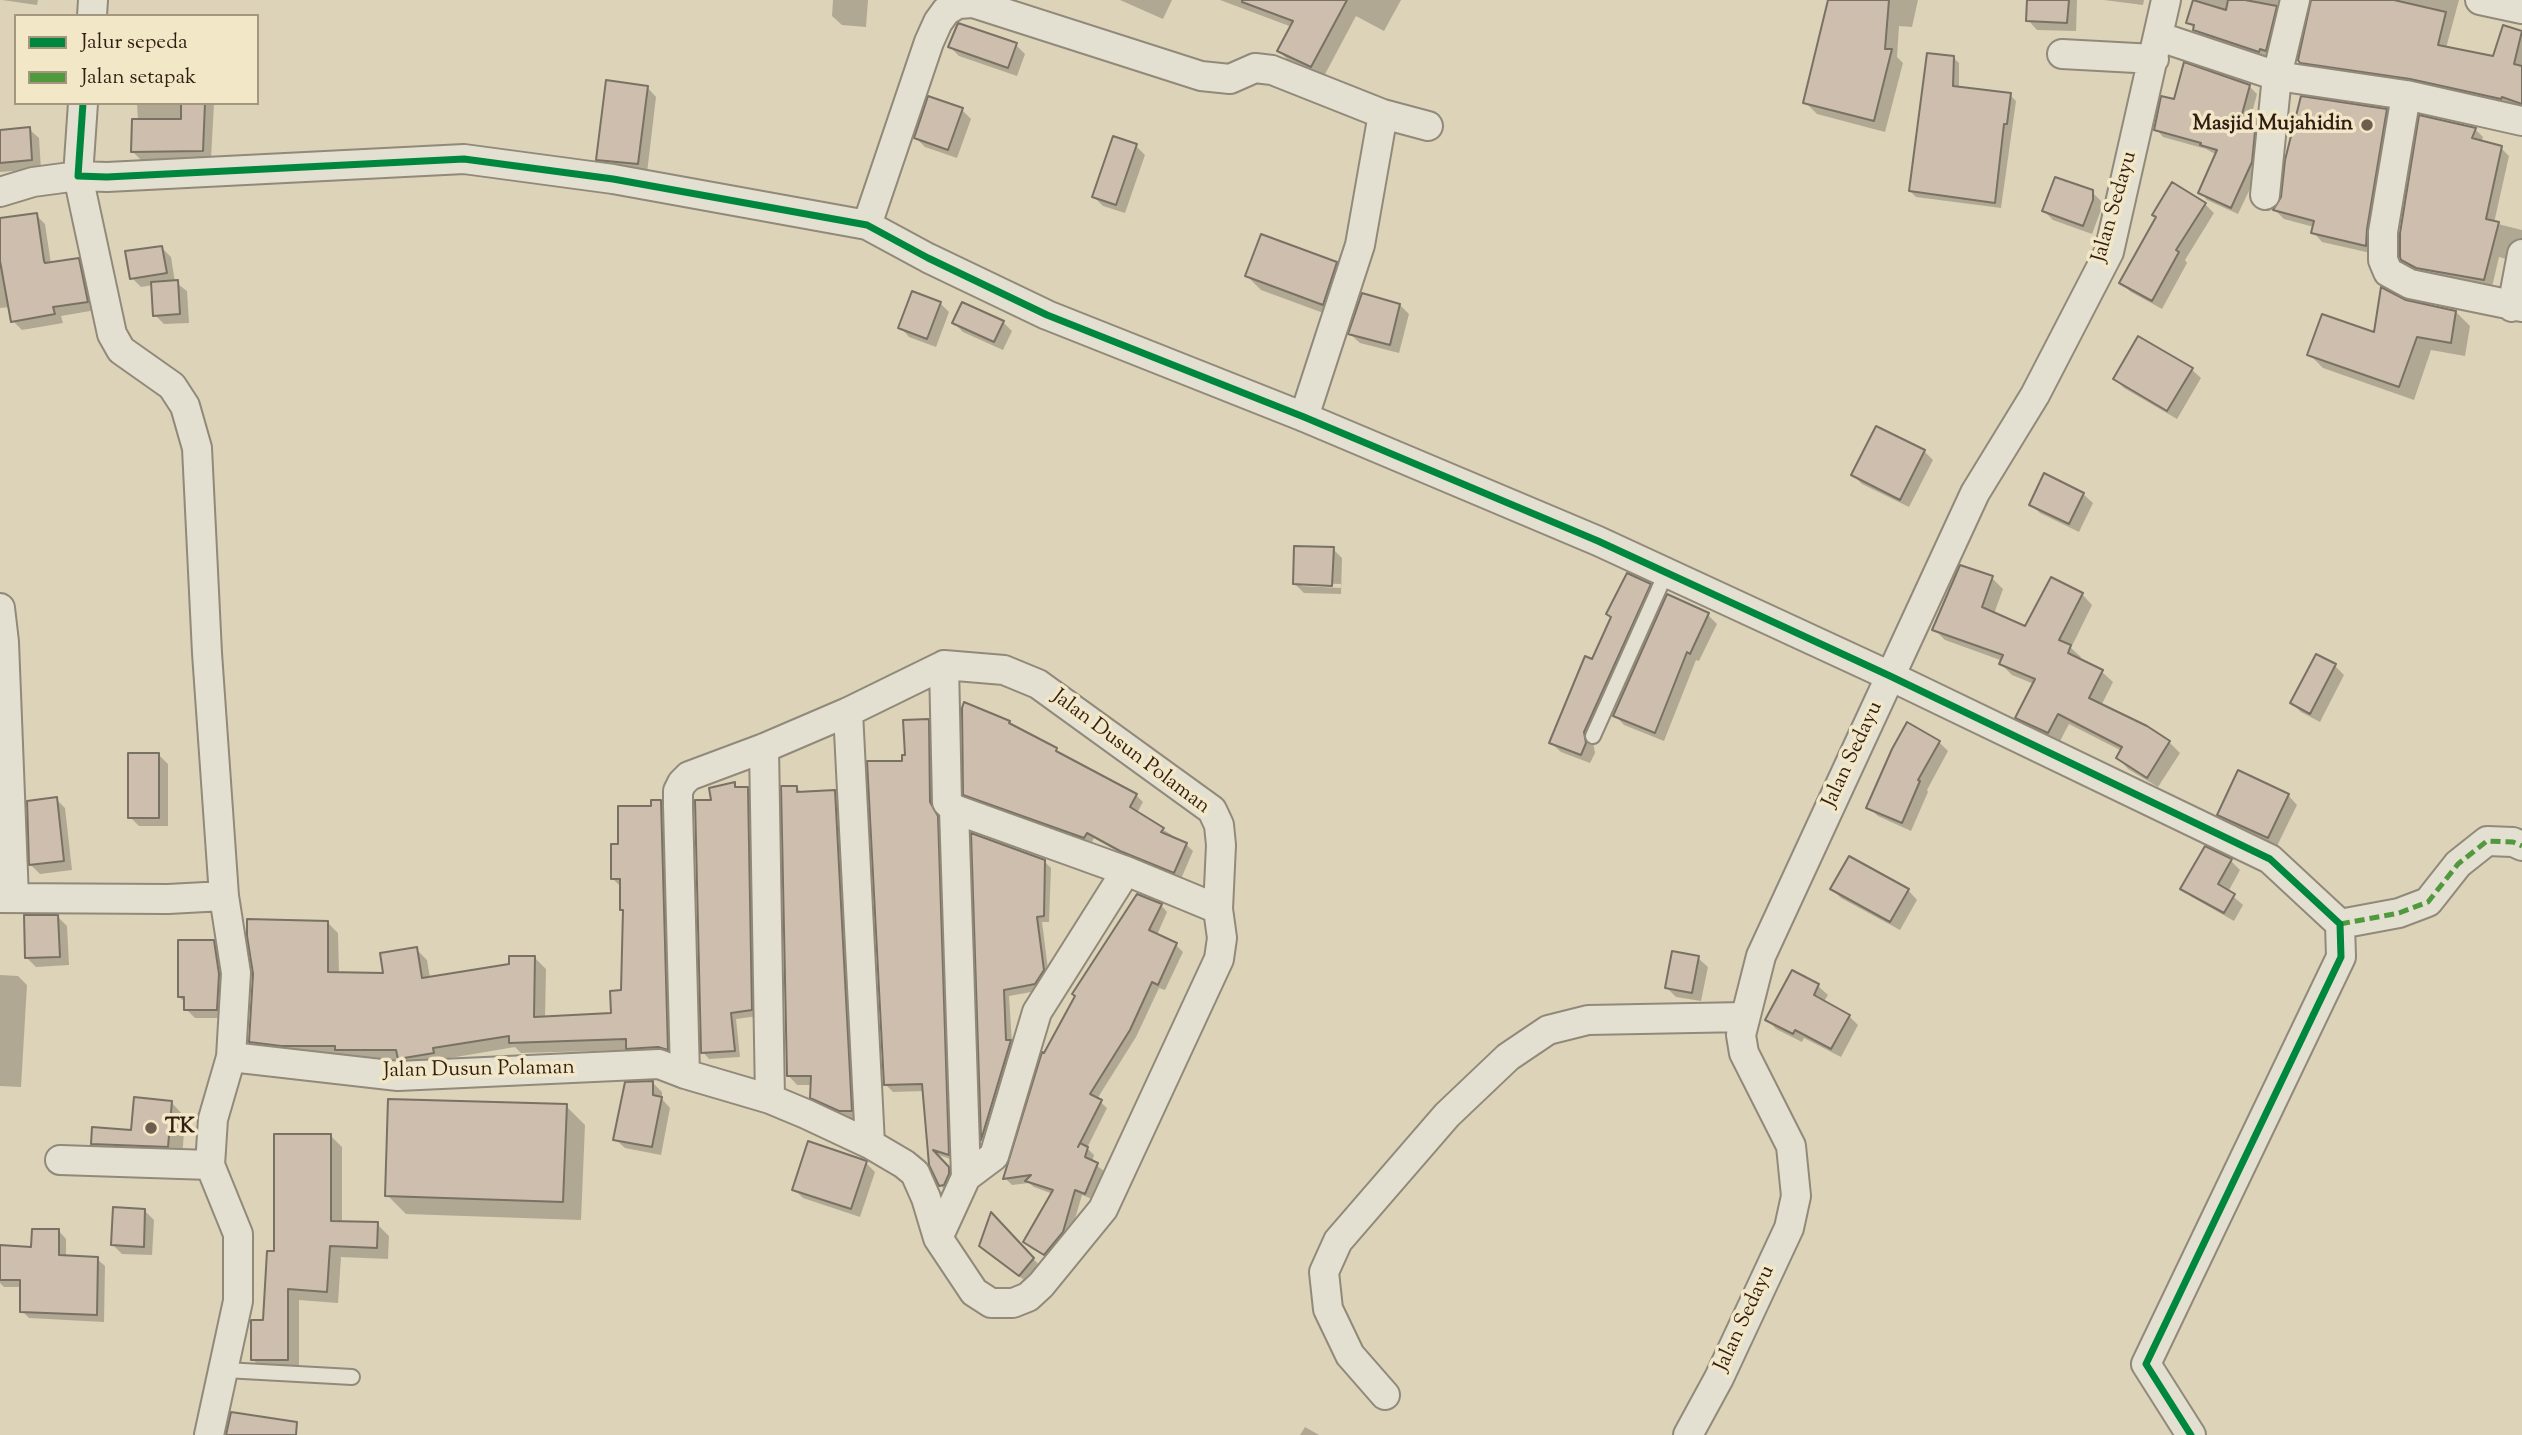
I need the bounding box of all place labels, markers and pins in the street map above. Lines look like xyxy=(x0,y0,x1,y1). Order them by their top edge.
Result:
place label: Masjid Mujahidin xyxy=(2193,112,2353,138)
marker: Masjid Mujahidin xyxy=(2359,117,2375,133)
place label: TK xyxy=(165,1115,195,1141)
marker: TK xyxy=(143,1120,159,1136)

